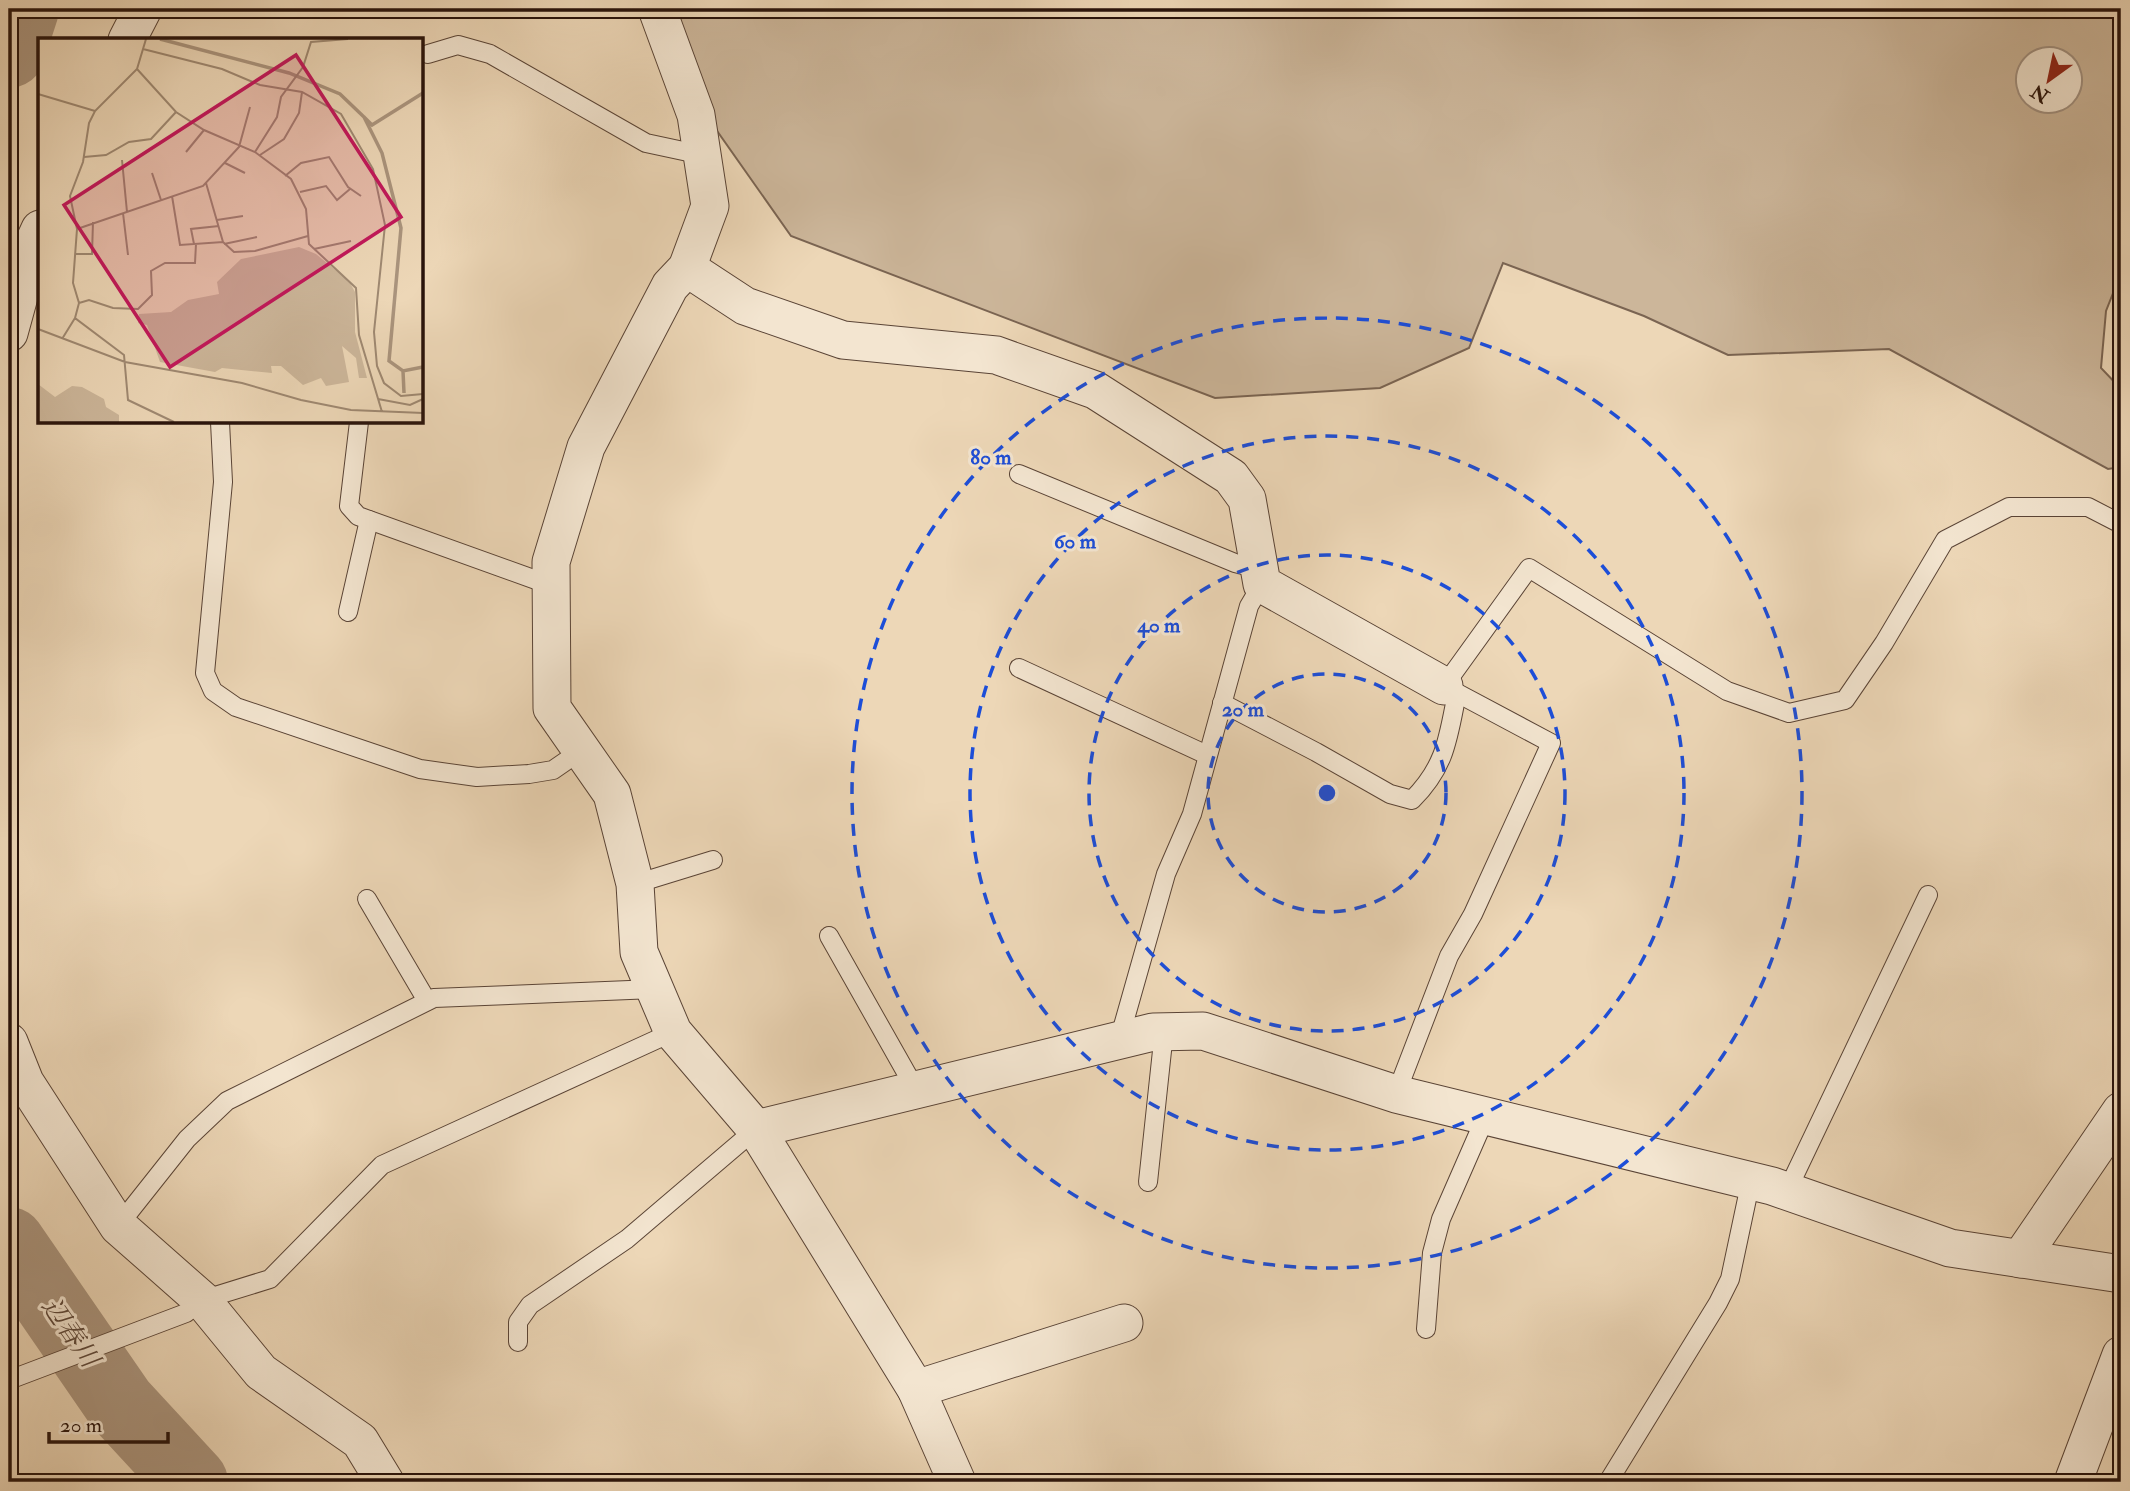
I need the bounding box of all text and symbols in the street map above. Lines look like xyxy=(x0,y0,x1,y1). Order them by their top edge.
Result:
inset map xyxy=(38,38,424,424)
north arrow xyxy=(2014,46,2084,116)
text: N xyxy=(2026,78,2055,109)
text: 80 m xyxy=(970,444,1012,471)
text: 60 m xyxy=(1054,528,1097,555)
text: 40 m xyxy=(1137,612,1181,639)
text: 20 m xyxy=(1222,696,1265,723)
centre of rings xyxy=(1315,781,1339,805)
water label: 辺春川 xyxy=(35,1291,107,1376)
scale bar xyxy=(49,1400,168,1444)
text: 20 m xyxy=(60,1412,102,1439)

